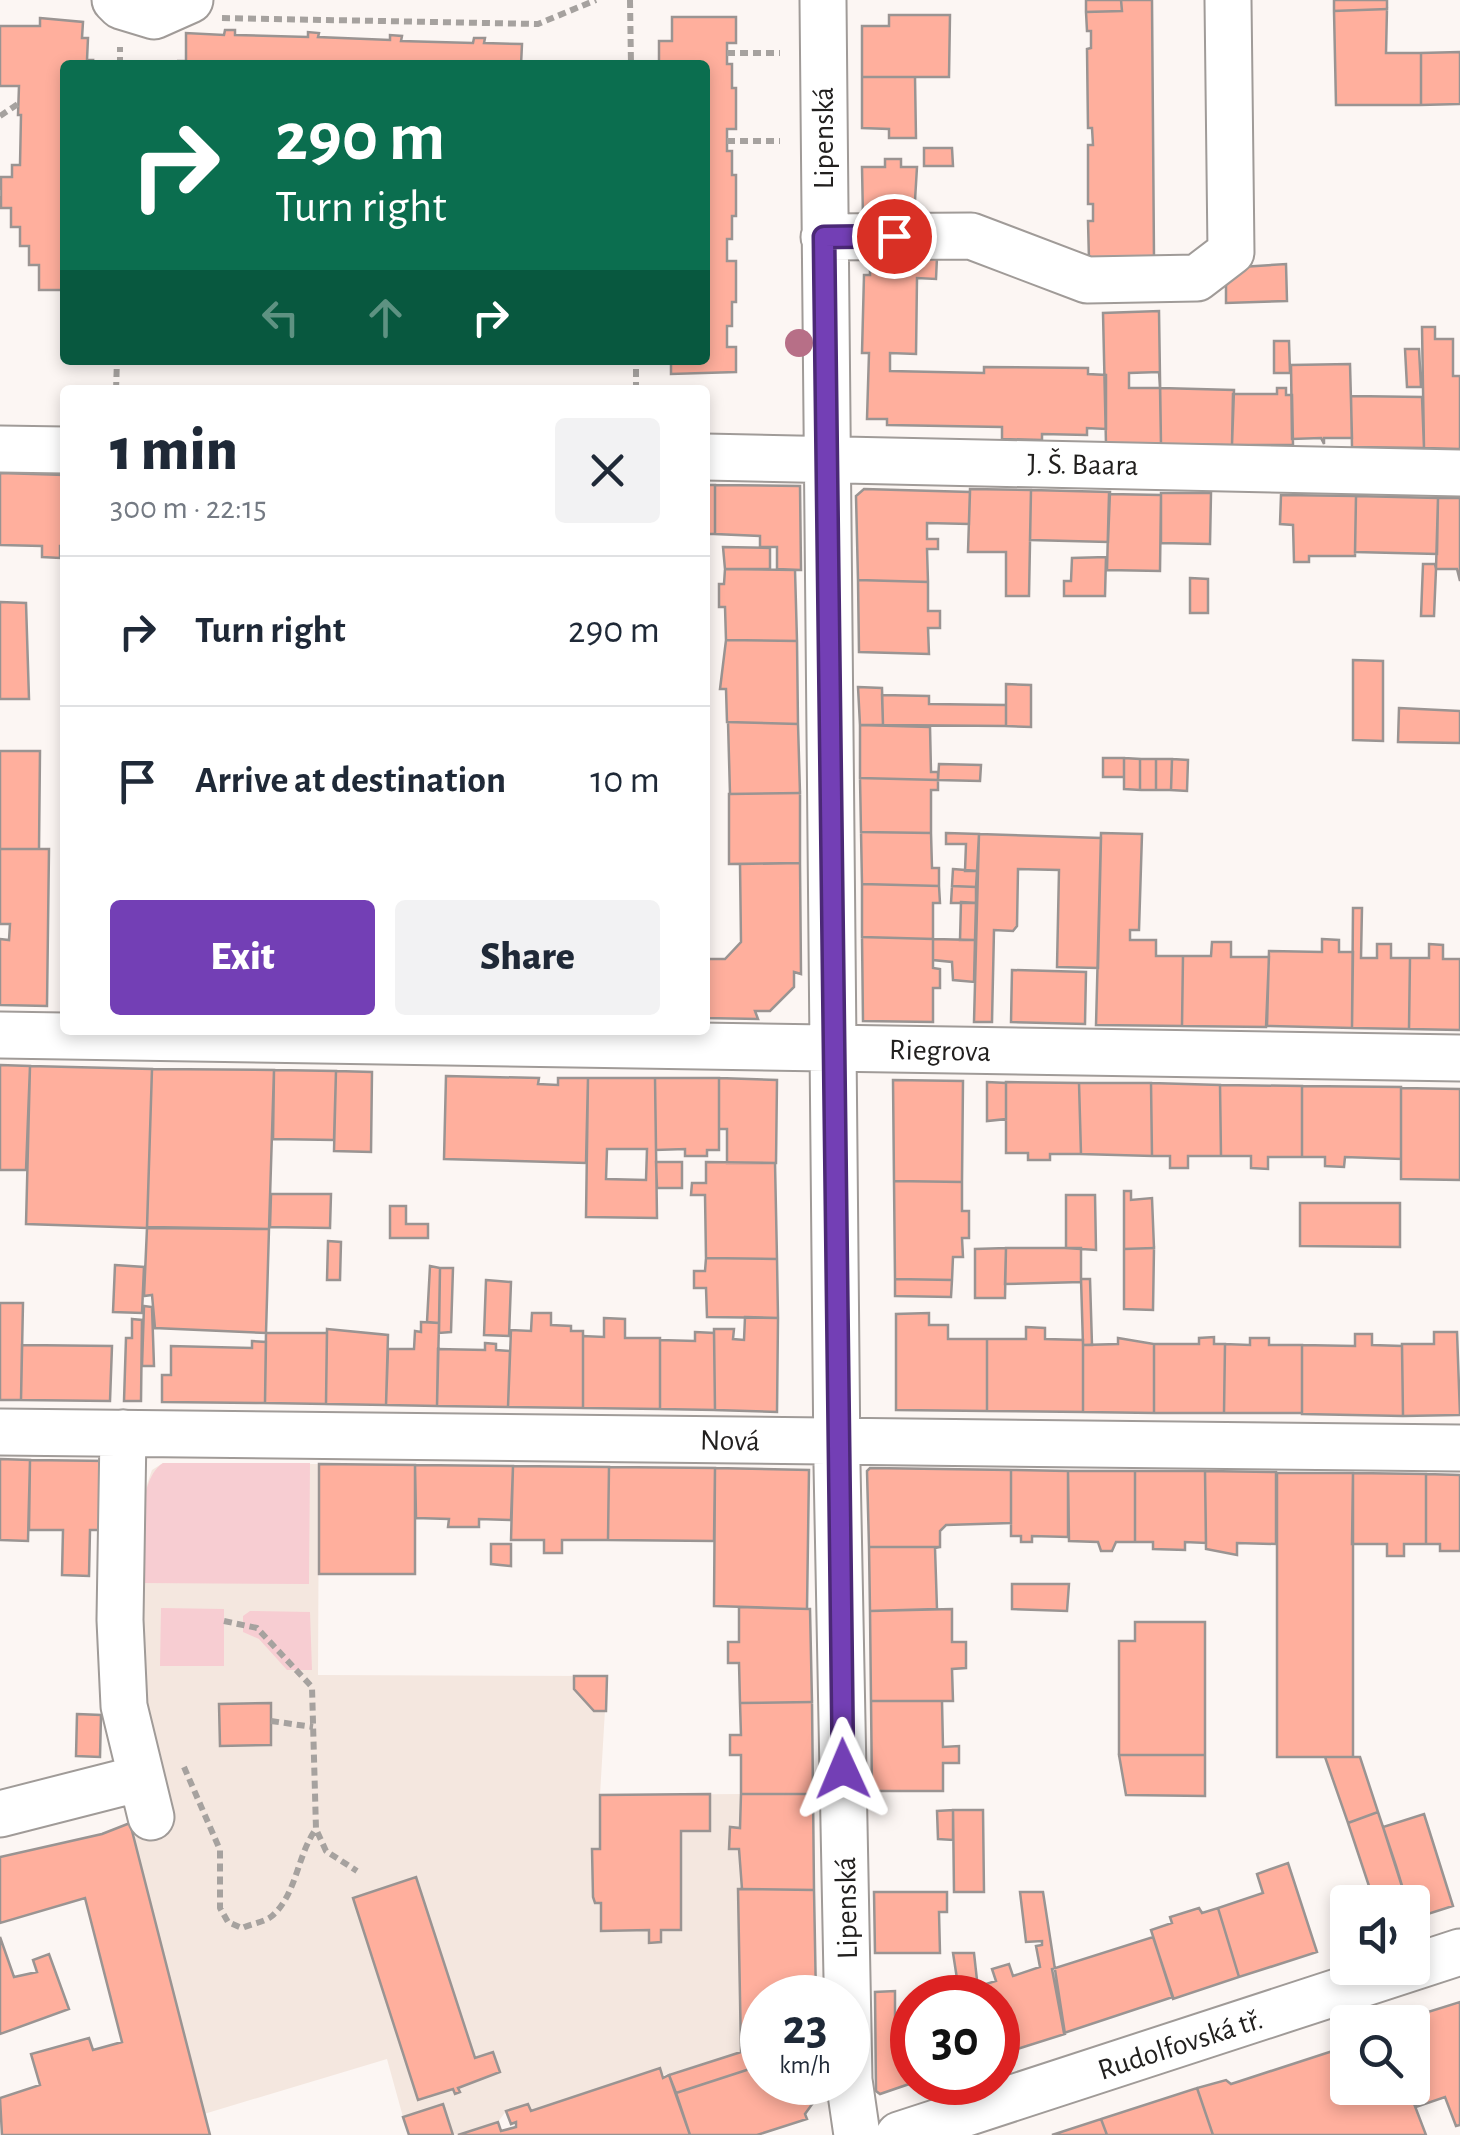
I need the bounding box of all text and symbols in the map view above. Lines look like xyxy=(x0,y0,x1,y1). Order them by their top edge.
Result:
street label: Lipenská xyxy=(809,87,839,189)
icon: right xyxy=(110,100,240,230)
text: 290 m xyxy=(275,103,445,173)
text: Turn right xyxy=(275,185,447,230)
pin xyxy=(852,194,937,279)
icon: arrive xyxy=(867,209,922,264)
icon: left xyxy=(253,290,308,345)
icon: ahead xyxy=(358,290,413,345)
icon: right xyxy=(463,290,518,345)
button: close xyxy=(555,418,660,523)
text: 1 min xyxy=(110,421,238,481)
street label: J. Š. Baara xyxy=(1027,447,1139,481)
text: 300 m · 22:15 xyxy=(110,492,267,524)
icon: right xyxy=(110,604,165,659)
text: Turn right xyxy=(195,612,345,650)
text: 290 m xyxy=(568,612,660,650)
icon: arrive xyxy=(110,754,165,809)
text: Arrive at destination xyxy=(195,762,506,800)
text: 10 m xyxy=(590,762,660,800)
button: Exit xyxy=(110,900,375,1015)
button: Share xyxy=(395,900,660,1015)
street label: Riegrova xyxy=(889,1035,991,1067)
street label: Nová xyxy=(700,1425,760,1457)
position arrow xyxy=(791,1717,895,1821)
street label: Lipenská xyxy=(831,1857,863,1959)
map controls xyxy=(1330,1885,1430,2105)
button: sound xyxy=(1330,1885,1430,1985)
speed limit sign: 30 xyxy=(890,1975,1020,2105)
text: 23 xyxy=(782,2003,828,2053)
street label: Rudolfovská tř. xyxy=(1094,2004,1266,2086)
button: search xyxy=(1330,2005,1430,2105)
text: km/h xyxy=(779,2053,831,2078)

